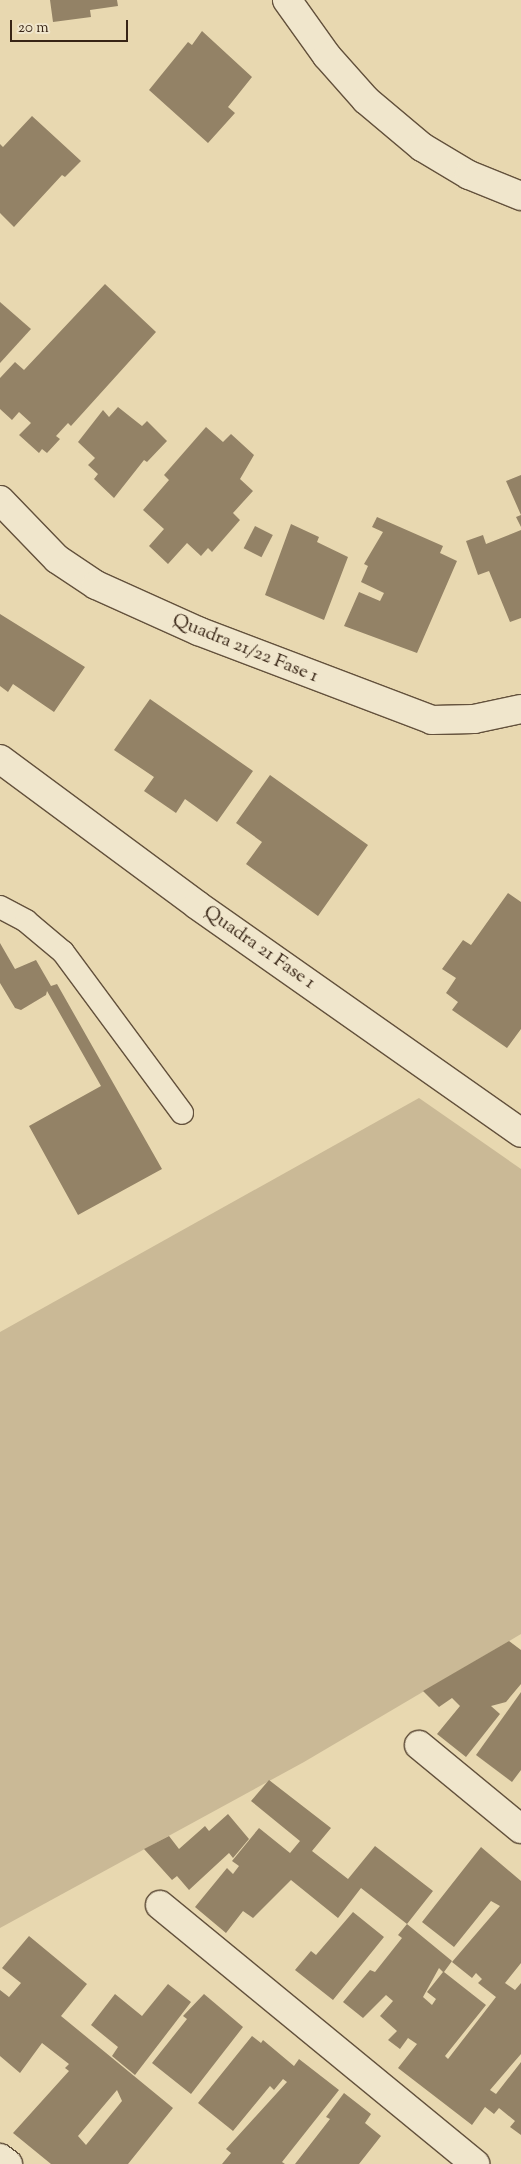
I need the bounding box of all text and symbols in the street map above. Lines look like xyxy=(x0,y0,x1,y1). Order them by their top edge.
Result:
scale bar xyxy=(12,10,130,42)
text: 20 m xyxy=(18,18,49,39)
street label: Quadra 21/22 Fase 1 xyxy=(169,609,321,689)
street label: Quadra 21 Fase 1 xyxy=(199,901,319,995)

